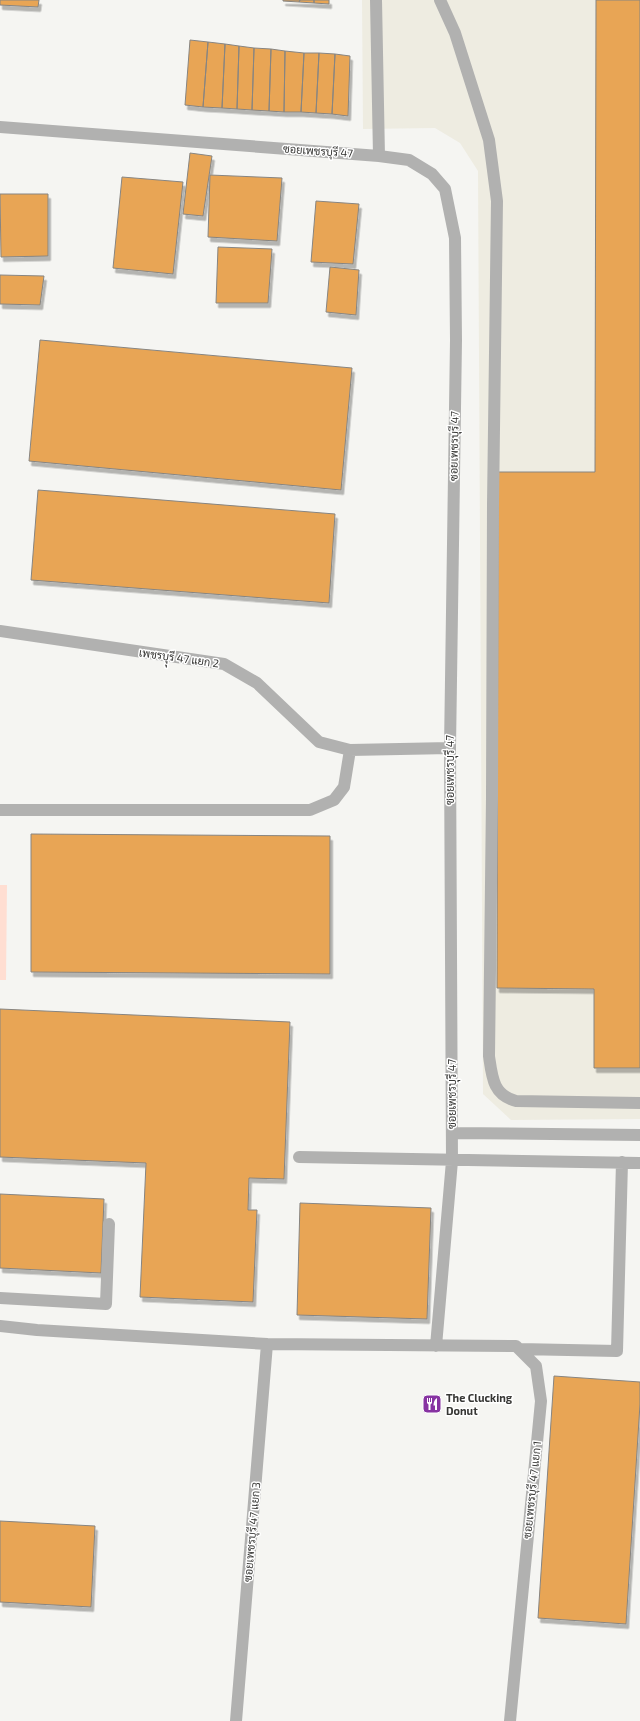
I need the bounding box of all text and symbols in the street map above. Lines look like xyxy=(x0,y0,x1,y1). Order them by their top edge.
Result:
street label: ซอยเพชรบุรี 47 xyxy=(282,141,354,162)
street label: ซอยเพชรบุรี 47 xyxy=(445,410,464,481)
street label: เพชรบุุรี 47 แยก 2 xyxy=(137,644,220,676)
street label: ซอยเพชรบุรี 47 xyxy=(442,735,459,805)
street label: ซอยเพชรบุรี 47 xyxy=(444,1059,461,1129)
place label: The Clucking Donut xyxy=(446,1391,513,1417)
restaurant icon: The Clucking Donut xyxy=(421,1393,443,1415)
street label: ซอยเพชรบุรี 47 แยก 1 xyxy=(519,1440,546,1540)
street label: ซอยเพชรบุรี 47 แยก 3 xyxy=(240,1481,265,1583)

